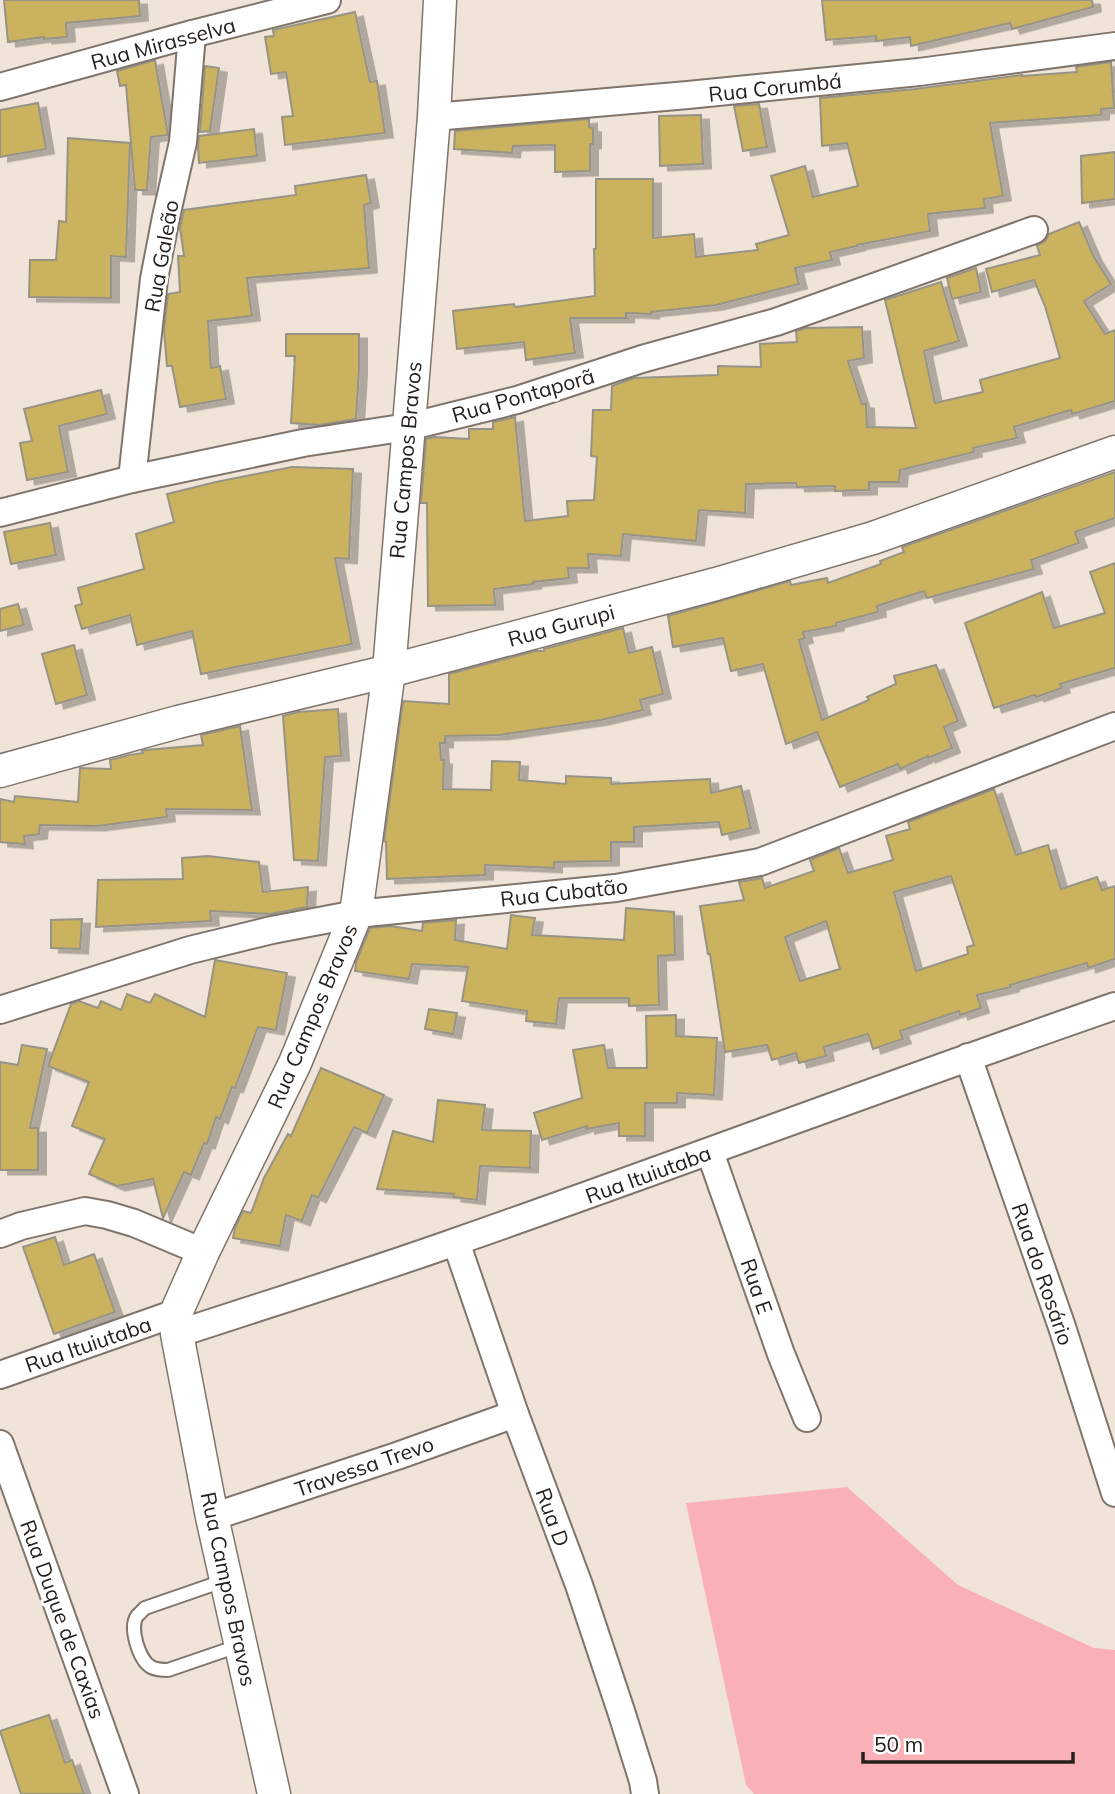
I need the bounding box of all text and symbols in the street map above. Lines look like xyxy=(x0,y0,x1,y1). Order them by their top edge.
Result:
street label: Rua Mirasselva xyxy=(88,11,238,75)
street label: Rua Corumbá xyxy=(707,67,843,107)
street label: Rua Galeão xyxy=(138,198,184,314)
street label: Rua Campos Bravos xyxy=(383,360,427,560)
street label: Rua Pontaporã xyxy=(449,362,597,428)
street label: Rua Gurupi xyxy=(505,598,617,652)
street label: Rua Cubatão xyxy=(499,872,629,912)
street label: Rua Campos Bravos xyxy=(261,920,363,1112)
street label: Rua Ituiutaba xyxy=(582,1139,714,1209)
street label: Rua do Rosário xyxy=(1006,1199,1080,1349)
street label: Rua E xyxy=(735,1255,779,1317)
street label: Rua Ituiutaba xyxy=(21,1310,155,1378)
street label: Travessa Trevo xyxy=(291,1430,437,1502)
street label: Rua D xyxy=(530,1484,576,1550)
street label: Rua Campos Bravos xyxy=(196,1489,262,1689)
street label: Rua Duque de Caxias xyxy=(15,1516,111,1722)
scale bar xyxy=(863,1720,1073,1764)
text: 50 m xyxy=(874,1731,923,1757)

